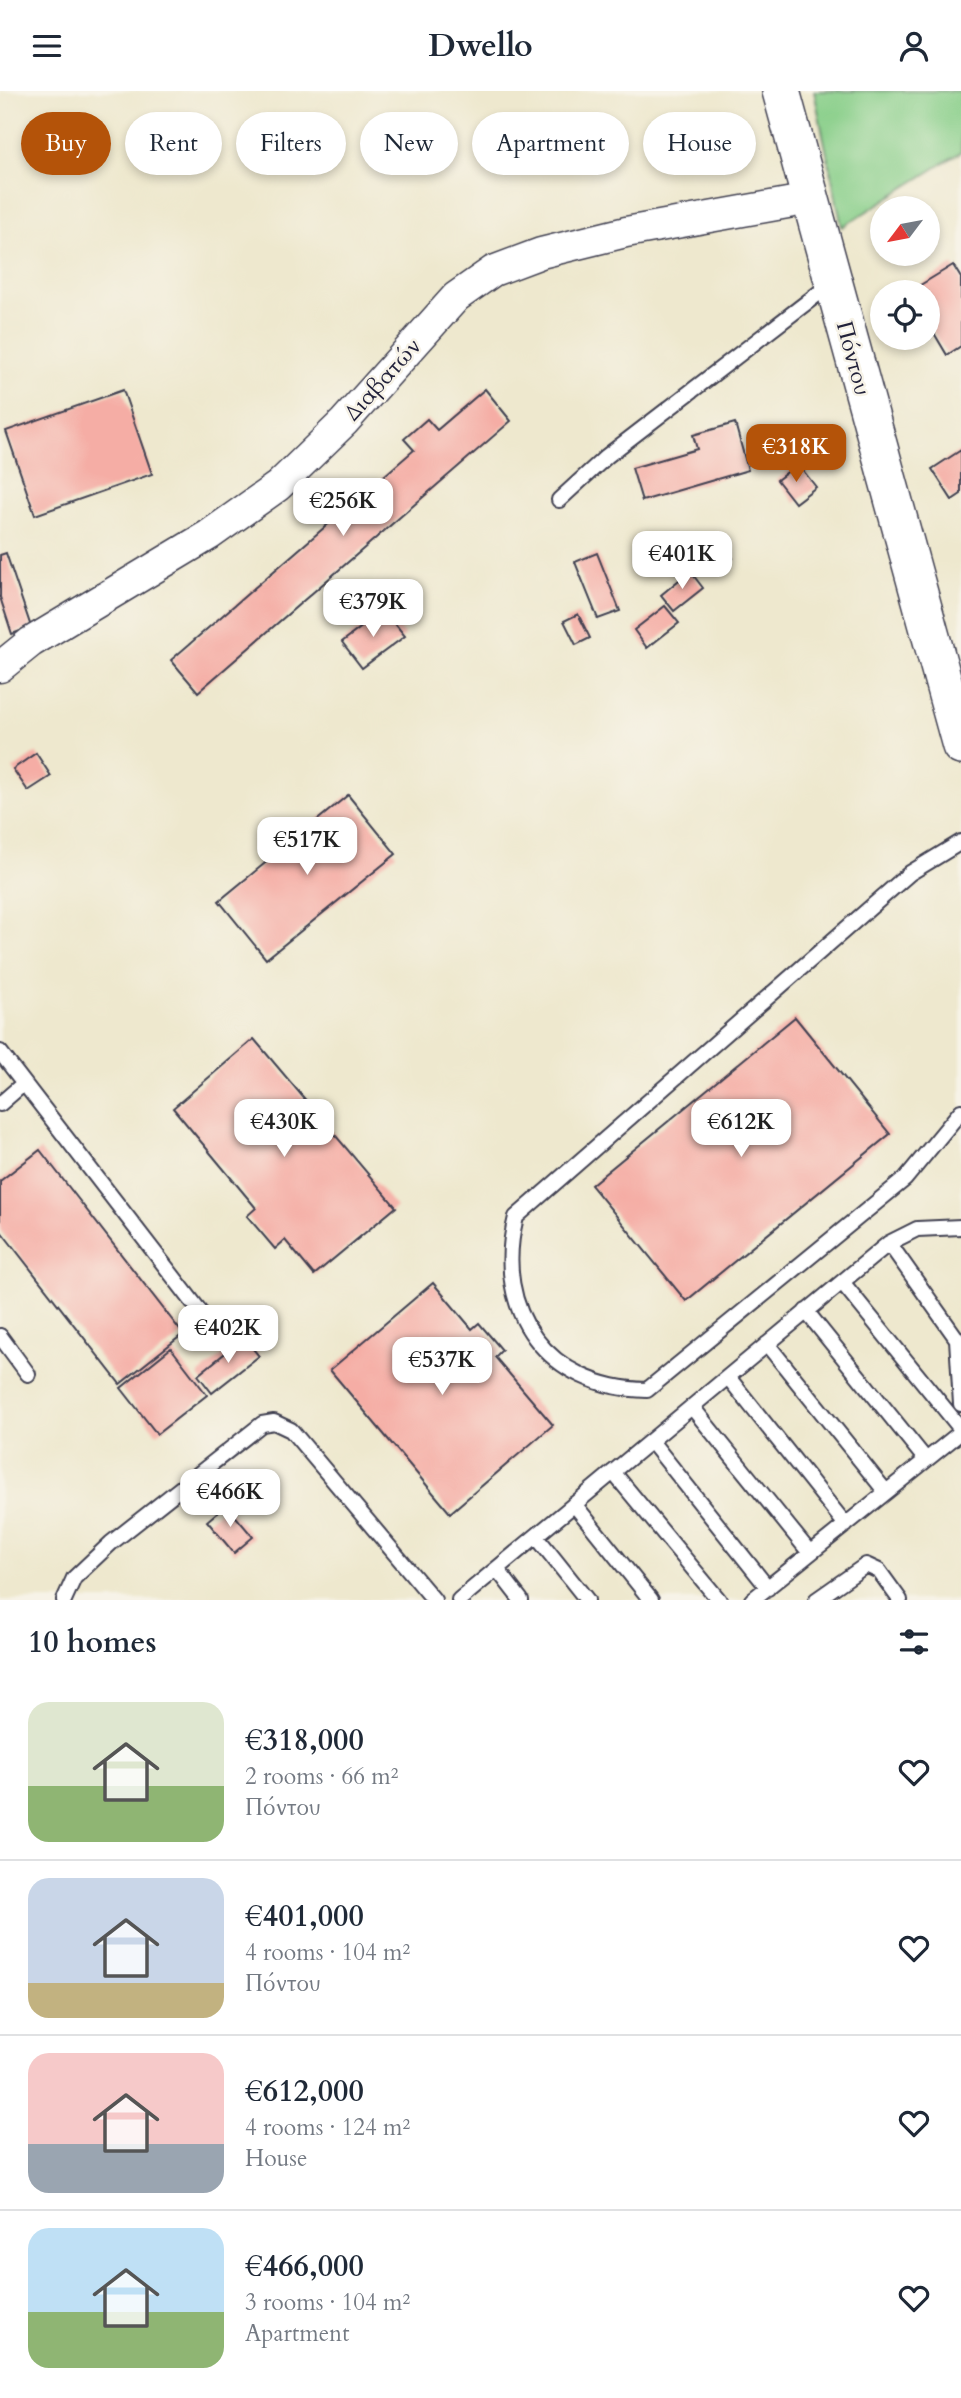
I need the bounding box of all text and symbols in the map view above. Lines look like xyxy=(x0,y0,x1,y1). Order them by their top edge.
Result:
text: Dwello xyxy=(428,24,533,68)
icon: menu xyxy=(28,27,66,65)
icon: person xyxy=(895,27,933,65)
chip: Buy xyxy=(21,112,111,175)
chip: Rent xyxy=(125,112,222,175)
chip: Filters xyxy=(236,112,346,175)
chip: New xyxy=(360,112,458,175)
chip: Apartment xyxy=(472,112,629,175)
chip: House xyxy=(643,112,756,175)
north arrow xyxy=(870,196,940,266)
map controls xyxy=(870,196,940,350)
button: locate xyxy=(870,280,940,350)
street label: Πόντου xyxy=(829,317,878,399)
street label: Διαβατών xyxy=(337,331,428,427)
pin: €318K xyxy=(747,425,845,484)
text: €318K xyxy=(762,431,830,462)
pin: €256K xyxy=(294,479,392,538)
text: €256K xyxy=(309,485,377,516)
pin: €401K xyxy=(633,531,731,591)
text: €401K xyxy=(648,538,716,569)
pin: €379K xyxy=(324,580,422,639)
text: €379K xyxy=(339,586,407,617)
pin: €517K xyxy=(258,817,356,877)
text: €517K xyxy=(273,824,341,855)
pin: €430K xyxy=(235,1100,333,1159)
pin: €612K xyxy=(692,1100,790,1159)
text: €430K xyxy=(250,1106,318,1137)
text: €612K xyxy=(707,1106,775,1137)
pin: €402K xyxy=(179,1305,277,1365)
text: €402K xyxy=(194,1312,262,1343)
pin: €537K xyxy=(393,1337,491,1397)
text: €537K xyxy=(408,1344,476,1375)
pin: €466K xyxy=(181,1469,279,1529)
text: €466K xyxy=(196,1476,264,1507)
text: 10 homes xyxy=(28,1622,157,1663)
icon: filters xyxy=(895,1623,933,1661)
text: €318,000 xyxy=(245,1720,364,1761)
icon: home xyxy=(84,1730,168,1814)
icon: heart xyxy=(895,1753,933,1791)
text: 2 rooms · 66 m² xyxy=(245,1761,398,1792)
text: Πόντου xyxy=(245,1792,321,1823)
text: €401,000 xyxy=(245,1896,364,1937)
icon: home xyxy=(84,1906,168,1990)
icon: heart xyxy=(895,1929,933,1967)
text: 4 rooms · 104 m² xyxy=(245,1937,410,1968)
text: Πόντου xyxy=(245,1968,321,1999)
text: €612,000 xyxy=(245,2071,364,2112)
icon: home xyxy=(84,2081,168,2165)
icon: heart xyxy=(895,2104,933,2142)
text: 4 rooms · 124 m² xyxy=(245,2112,410,2143)
text: House xyxy=(245,2143,307,2174)
text: €466,000 xyxy=(245,2246,364,2287)
icon: home xyxy=(84,2256,168,2340)
icon: heart xyxy=(895,2279,933,2317)
text: 3 rooms · 104 m² xyxy=(245,2287,410,2318)
text: Apartment xyxy=(245,2318,349,2349)

